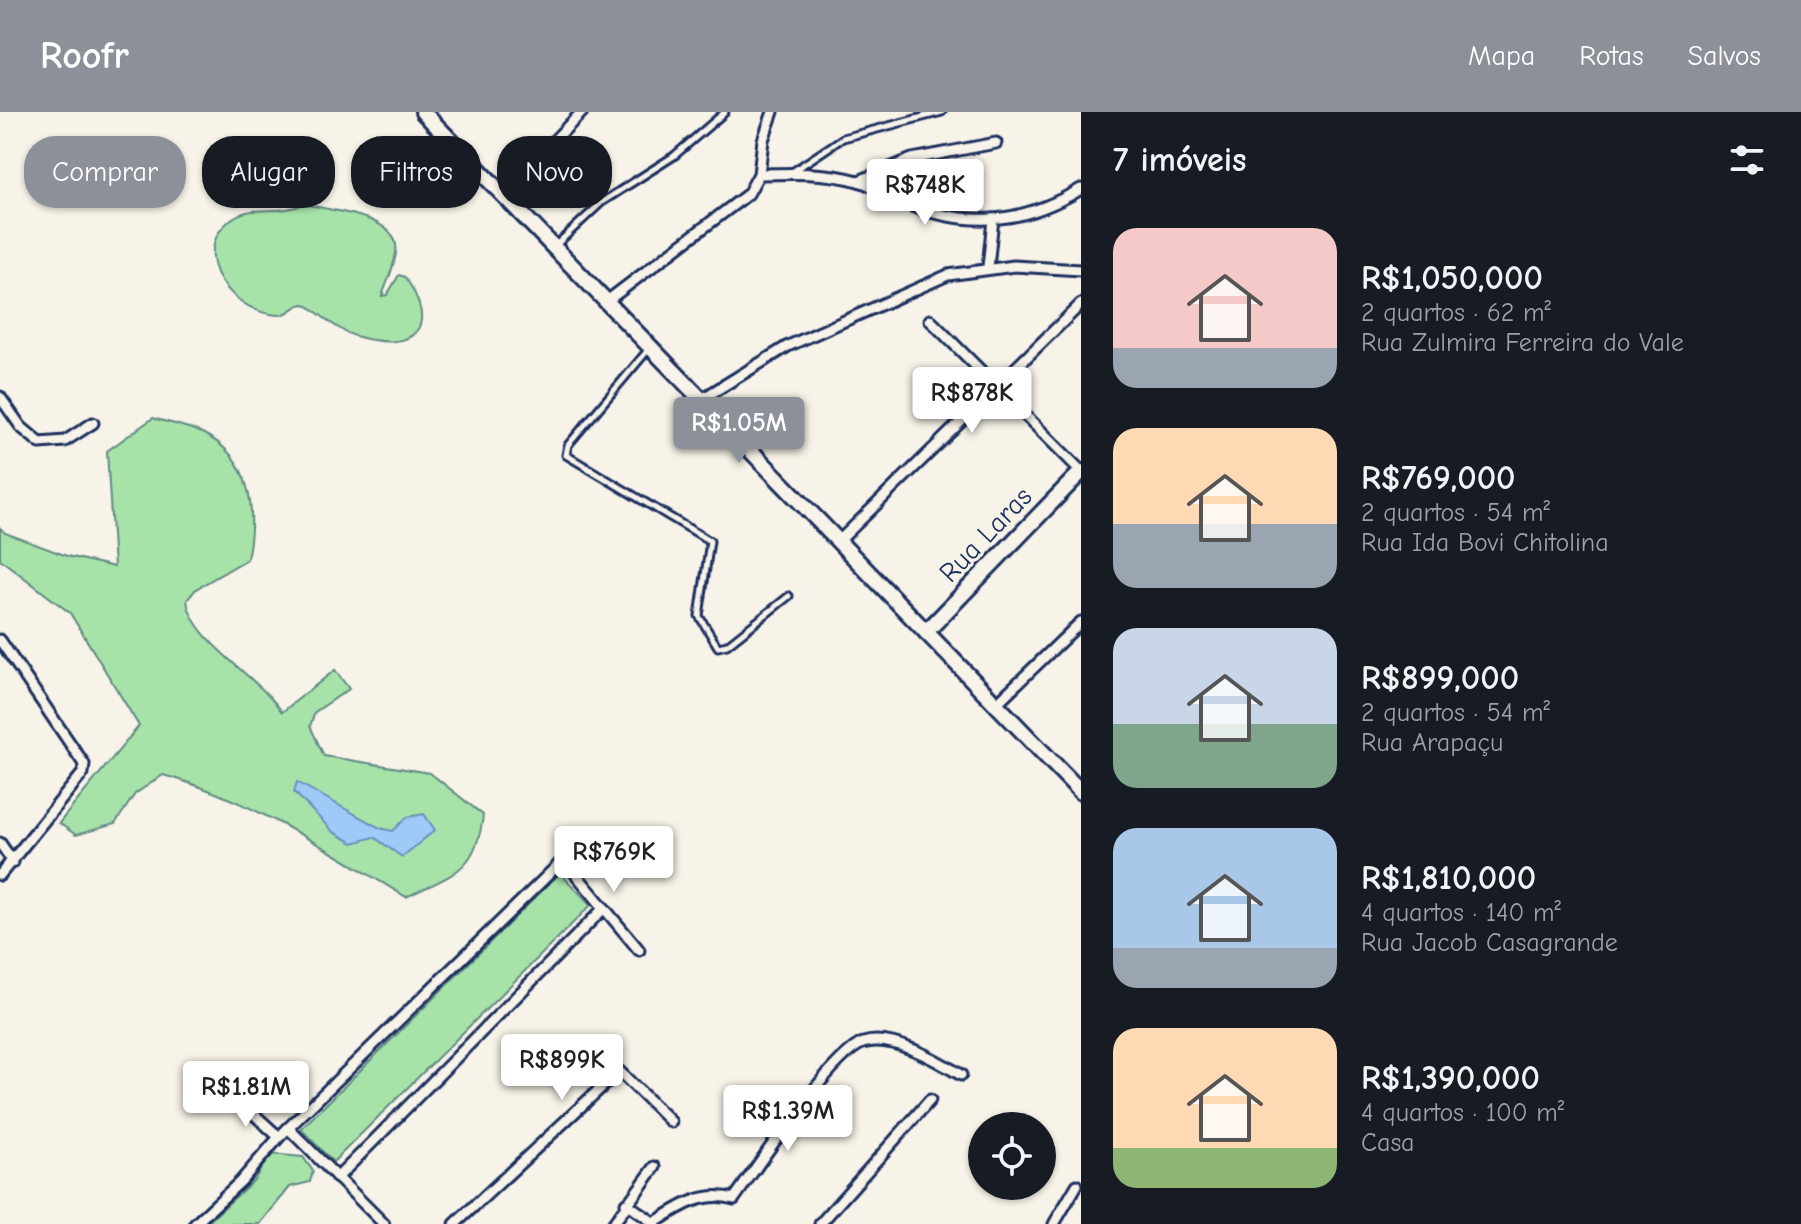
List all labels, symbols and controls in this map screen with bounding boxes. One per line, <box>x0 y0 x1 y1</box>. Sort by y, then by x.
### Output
text: Roofr <box>40 34 129 78</box>
text: Mapa <box>1468 40 1535 72</box>
text: Rotas <box>1579 40 1644 72</box>
text: Salvos <box>1688 40 1761 72</box>
chip: Comprar <box>24 136 186 208</box>
chip: Alugar <box>202 136 335 208</box>
chip: Filtros <box>351 136 481 208</box>
chip: Novo <box>497 136 612 208</box>
icon: filters <box>1725 138 1769 182</box>
text: 7 imóveis <box>1113 140 1246 180</box>
pin: R$748K <box>860 159 990 227</box>
text: R$748K <box>885 170 965 200</box>
text: R$1,050,000 <box>1361 258 1543 298</box>
icon: home <box>1177 260 1273 356</box>
text: 2 quartos · 62 m² <box>1361 298 1551 328</box>
text: Rua Zulmira Ferreira do Vale <box>1361 328 1684 358</box>
pin: R$878K <box>907 367 1037 435</box>
text: R$878K <box>931 378 1014 408</box>
pin: R$1.05M <box>665 397 813 465</box>
text: R$1.05M <box>691 408 787 438</box>
text: R$769,000 <box>1361 458 1516 498</box>
icon: home <box>1177 460 1273 556</box>
street label: Rua Laras <box>933 481 1039 589</box>
text: 2 quartos · 54 m² <box>1361 498 1550 528</box>
text: Rua Ida Bovi Chitolina <box>1361 528 1609 558</box>
text: R$899,000 <box>1361 658 1519 698</box>
icon: home <box>1177 660 1273 756</box>
text: 2 quartos · 54 m² <box>1361 698 1550 728</box>
text: Rua Arapaçu <box>1361 728 1503 758</box>
pin: R$769K <box>549 826 679 894</box>
text: R$769K <box>572 837 656 867</box>
text: R$1,810,000 <box>1361 858 1536 898</box>
icon: home <box>1177 860 1273 956</box>
text: 4 quartos · 140 m² <box>1361 898 1561 928</box>
text: Rua Jacob Casagrande <box>1361 928 1618 958</box>
pin: R$899K <box>497 1034 627 1102</box>
text: R$899K <box>519 1045 605 1075</box>
text: R$1,390,000 <box>1361 1058 1540 1098</box>
icon: home <box>1177 1060 1273 1156</box>
pin: R$1.81M <box>172 1061 320 1129</box>
text: R$1.81M <box>201 1072 291 1102</box>
pin: R$1.39M <box>714 1085 862 1153</box>
text: R$1.39M <box>741 1096 835 1126</box>
text: 4 quartos · 100 m² <box>1361 1098 1564 1128</box>
map controls <box>968 1112 1056 1200</box>
button: locate <box>968 1112 1056 1200</box>
text: Casa <box>1361 1128 1415 1158</box>

